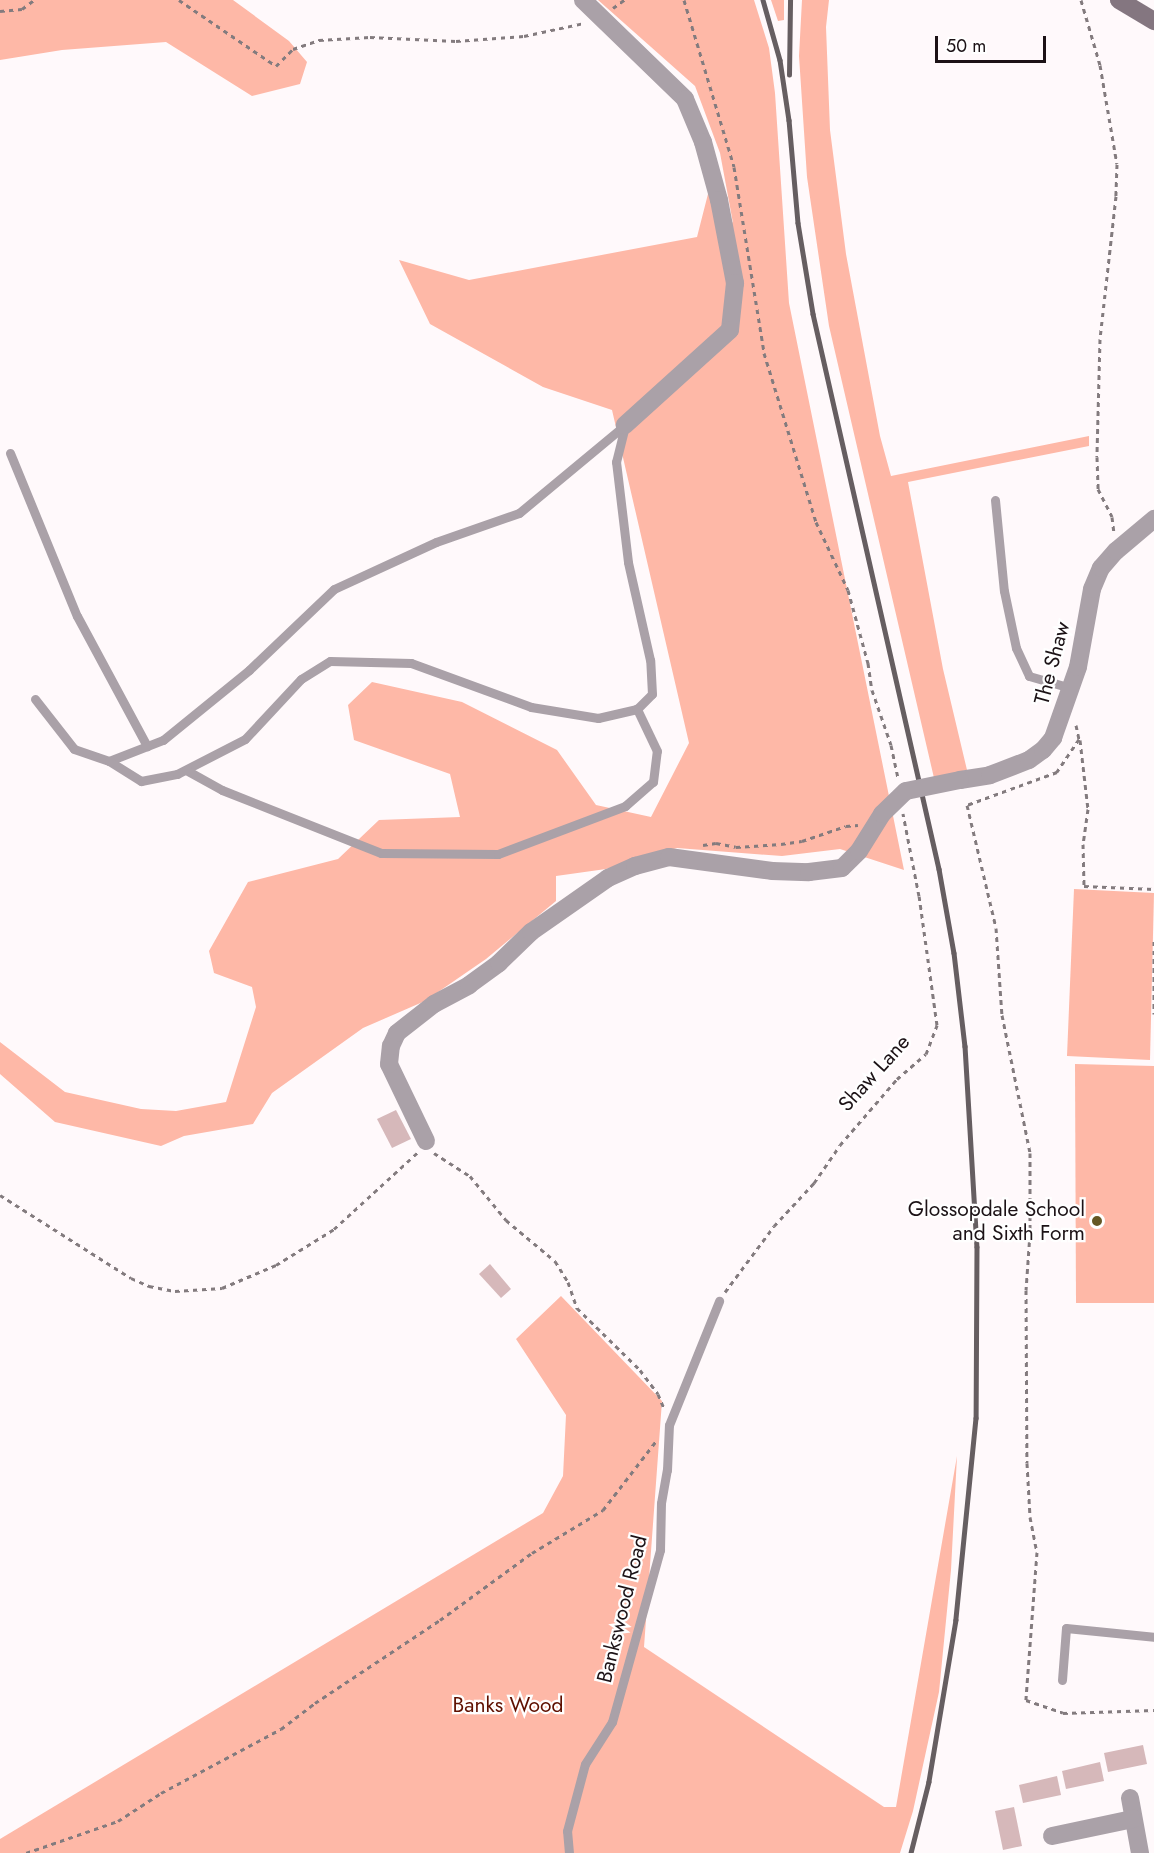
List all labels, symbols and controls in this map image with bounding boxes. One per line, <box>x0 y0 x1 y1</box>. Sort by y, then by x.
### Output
scale bar <box>938 24 1049 62</box>
text: 50 m <box>946 33 986 59</box>
street label: The Shaw <box>1029 619 1075 707</box>
street label: Shaw Lane <box>833 1029 915 1117</box>
place label: Glossopdale School and Sixth Form <box>908 1196 1085 1246</box>
marker: Glossopdale School and Sixth Form <box>1090 1214 1104 1228</box>
street label: Bankswood Road <box>592 1533 652 1685</box>
park label: Banks Wood <box>453 1692 563 1718</box>

